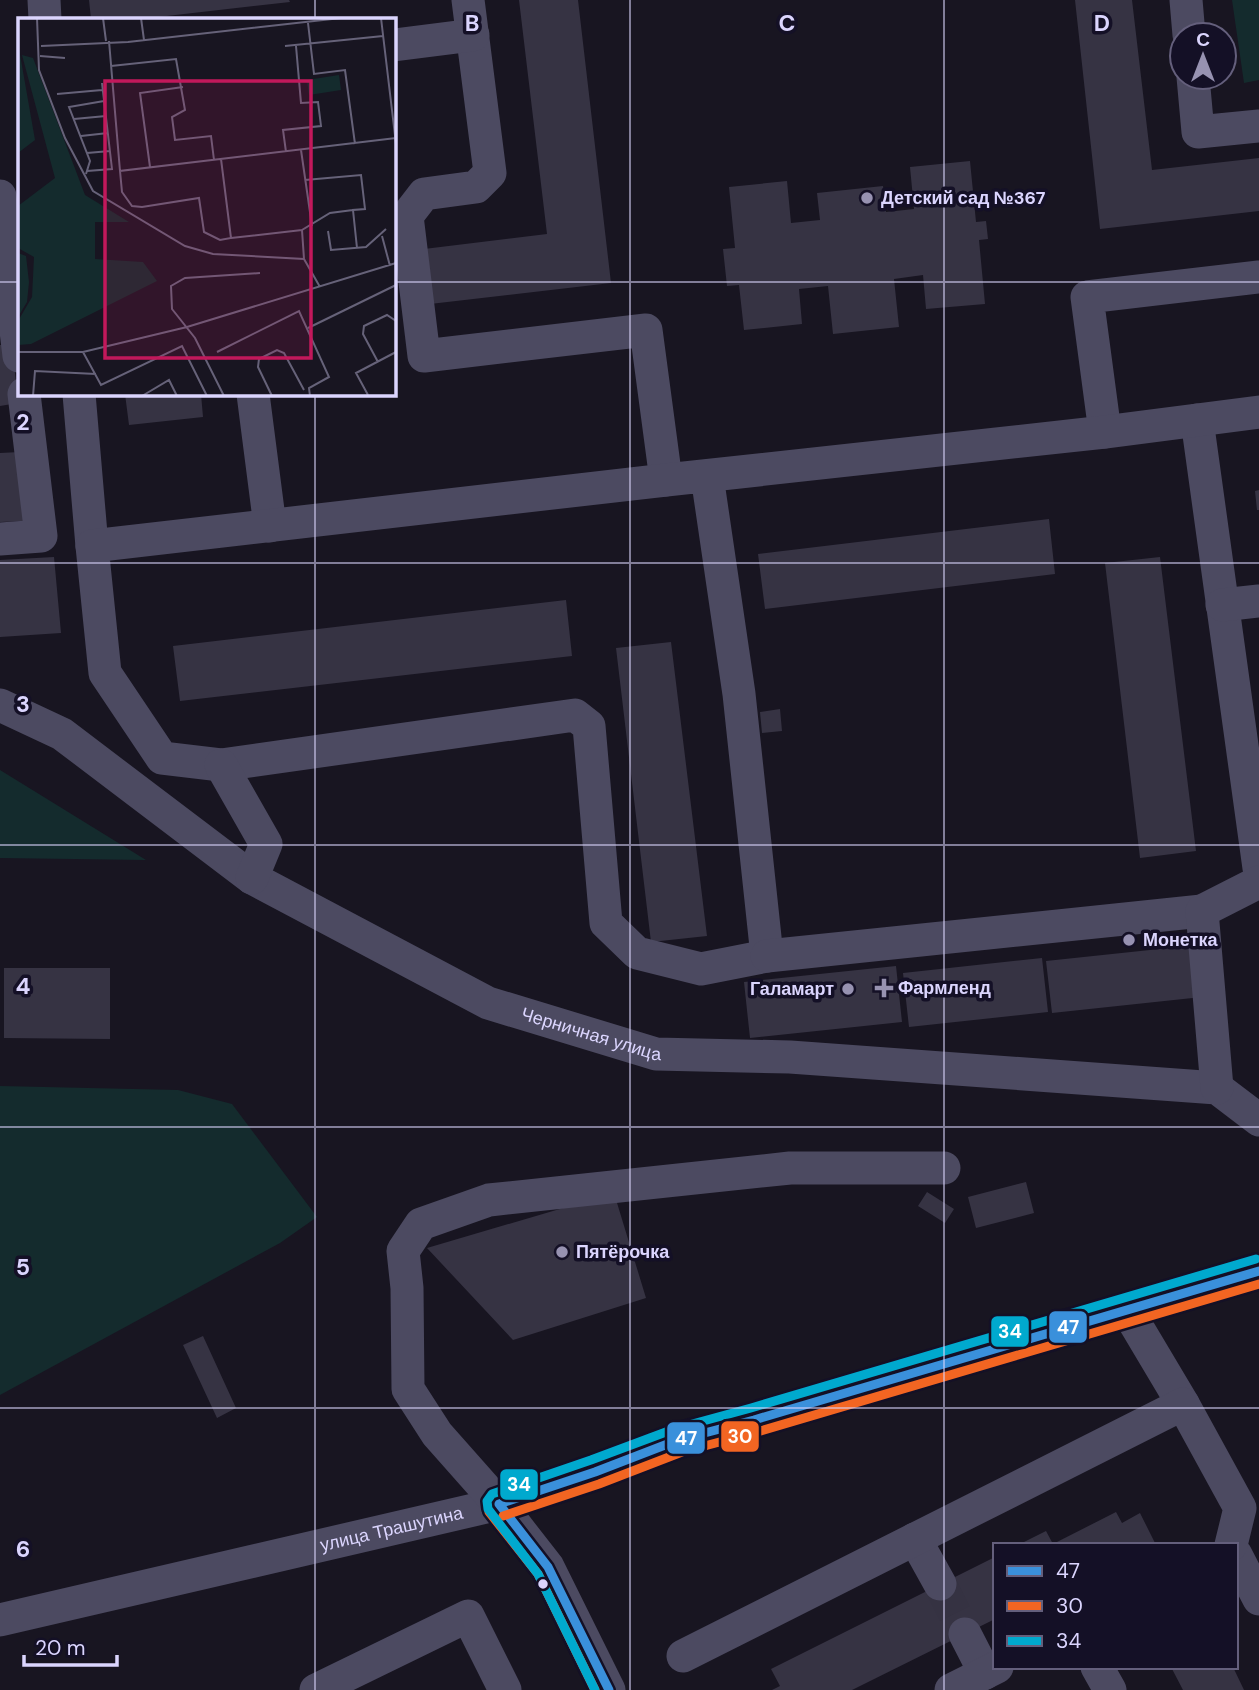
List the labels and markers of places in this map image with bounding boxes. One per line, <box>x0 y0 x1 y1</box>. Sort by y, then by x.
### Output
place label: Детский сад №367 <box>881 186 1046 210</box>
marker: Детский сад №367 <box>859 190 875 206</box>
place label: Монетка <box>1143 928 1218 952</box>
marker: Монетка <box>1121 932 1137 948</box>
place label: Фармленд <box>898 976 992 1000</box>
place label: Галамарт <box>750 977 834 1001</box>
marker: Фармленд <box>876 980 892 996</box>
marker: Галамарт <box>840 981 856 997</box>
place label: Пятёрочка <box>576 1240 670 1264</box>
marker: Пятёрочка <box>554 1244 570 1260</box>
unlabelled marker <box>536 1577 550 1591</box>

